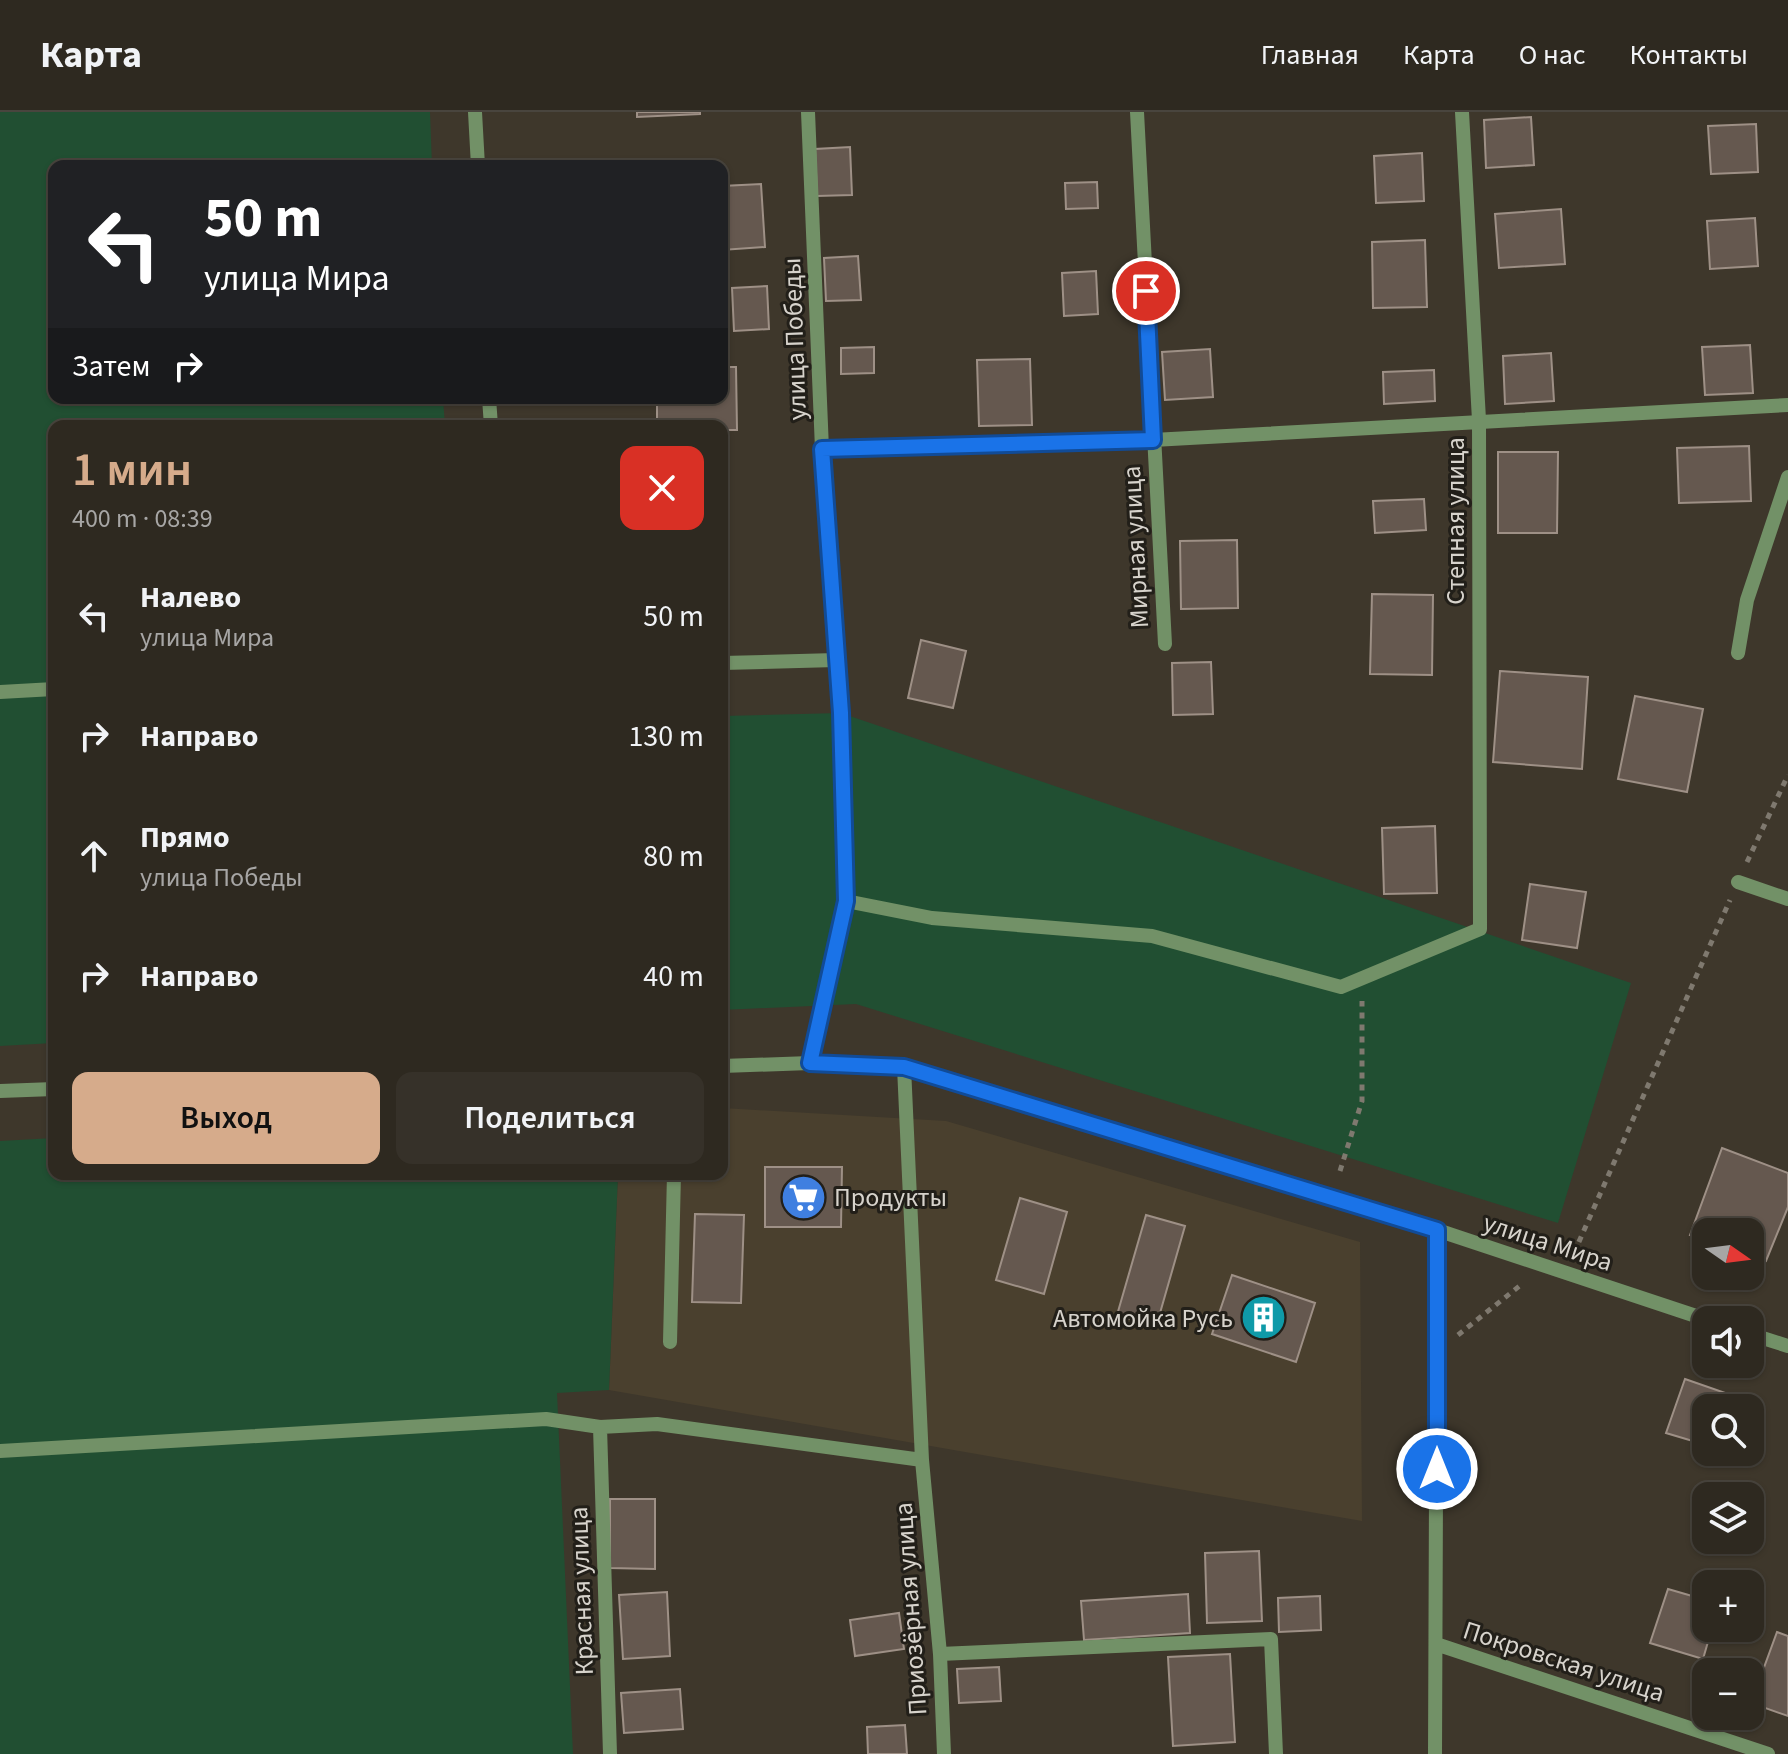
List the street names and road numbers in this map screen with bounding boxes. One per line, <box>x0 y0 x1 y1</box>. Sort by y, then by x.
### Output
street label: улица Победы <box>773 257 816 421</box>
street label: Степная улица <box>1437 437 1474 605</box>
street label: Мирная улица <box>1113 465 1158 629</box>
street label: улица Мира <box>1478 1204 1617 1281</box>
street label: Приозёрная улица <box>885 1501 936 1717</box>
street label: Красная улица <box>560 1506 603 1676</box>
street label: Покровская улица <box>1458 1611 1669 1711</box>

